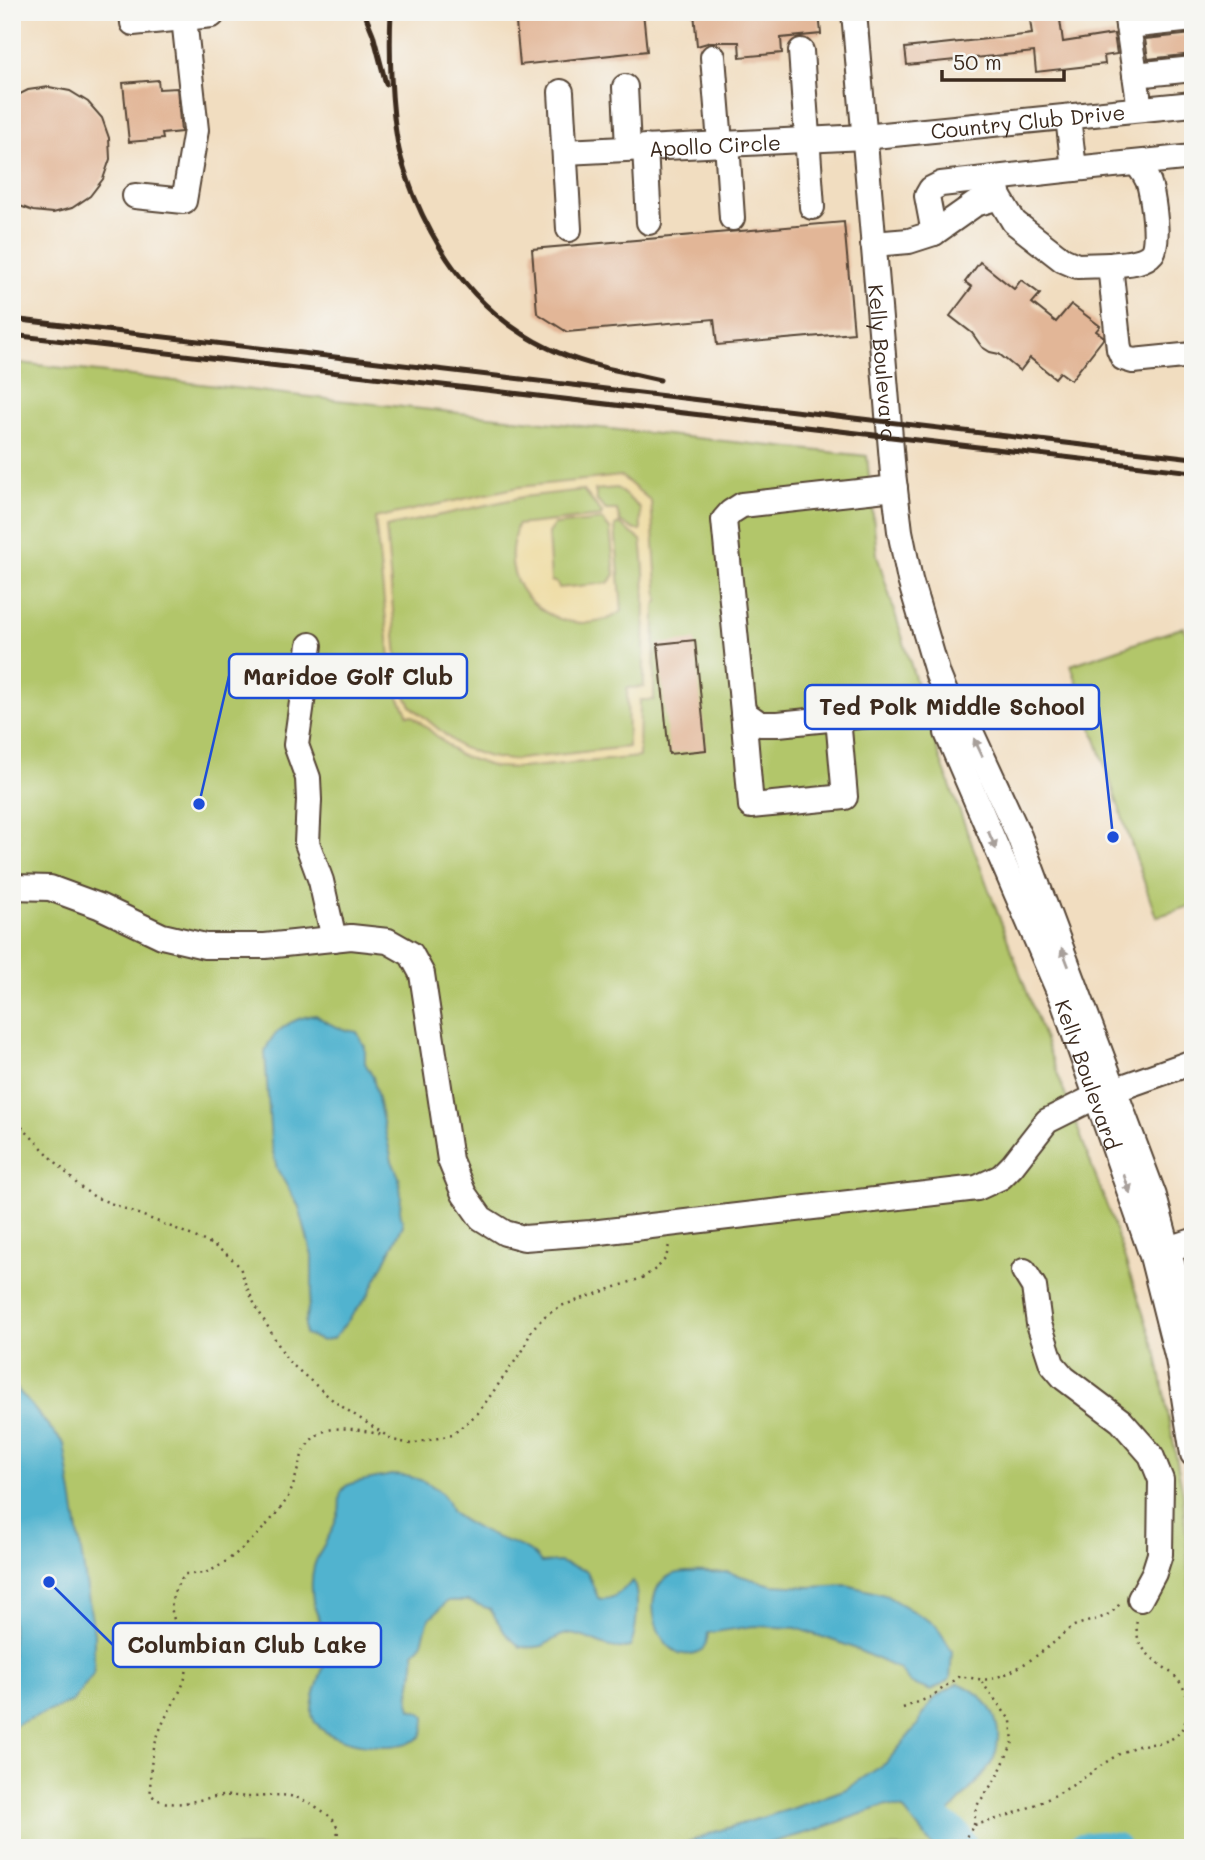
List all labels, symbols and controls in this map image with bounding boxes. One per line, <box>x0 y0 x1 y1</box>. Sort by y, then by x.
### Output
scale bar <box>942 38 1065 82</box>
text: 50 m <box>953 48 1002 75</box>
street label: Country Club Drive <box>929 97 1126 144</box>
street label: Apollo Circle <box>648 128 782 161</box>
street label: Kelly Boulevard <box>864 283 904 442</box>
callout: Maridoe Golf Club <box>229 654 467 698</box>
text: Maridoe Golf Club <box>243 661 453 691</box>
callout: Ted Polk Middle School <box>805 685 1099 729</box>
text: Ted Polk Middle School <box>819 691 1085 721</box>
one-way arrow <box>972 737 984 757</box>
one-way arrow <box>987 829 998 850</box>
one-way arrow <box>1060 946 1071 967</box>
street label: Kelly Boulevard <box>1050 996 1127 1153</box>
one-way arrow <box>1122 1173 1133 1194</box>
callout: Columbian Club Lake <box>113 1623 381 1667</box>
text: Columbian Club Lake <box>127 1629 367 1659</box>

